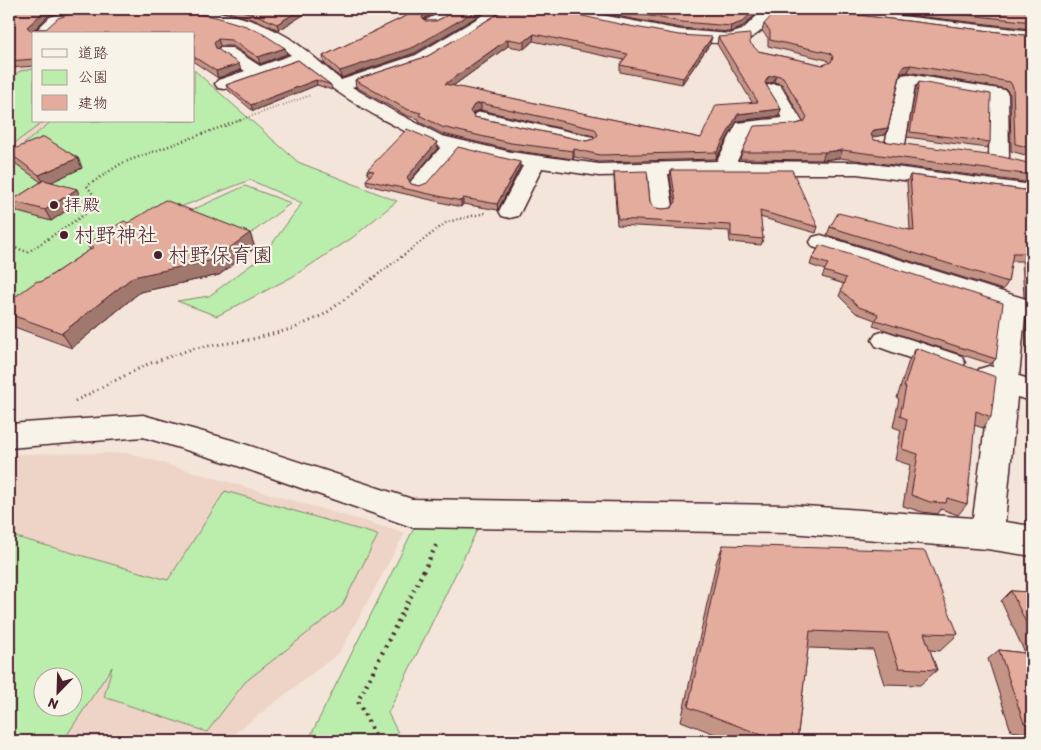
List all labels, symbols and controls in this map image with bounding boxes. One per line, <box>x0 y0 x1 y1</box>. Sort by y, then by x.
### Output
legend <box>32 32 195 122</box>
text: 道路 <box>78 44 108 62</box>
text: 公園 <box>78 68 108 86</box>
text: 建物 <box>78 94 108 112</box>
place label: 拝殿 <box>64 194 100 216</box>
marker: 拝殿 <box>48 199 60 211</box>
place label: 村野神社 <box>74 222 158 247</box>
marker: 村野神社 <box>58 229 70 241</box>
place label: 村野保育園 <box>168 242 273 267</box>
marker: 村野保育園 <box>152 249 164 261</box>
north arrow <box>32 668 82 718</box>
text: N <box>45 694 61 713</box>

